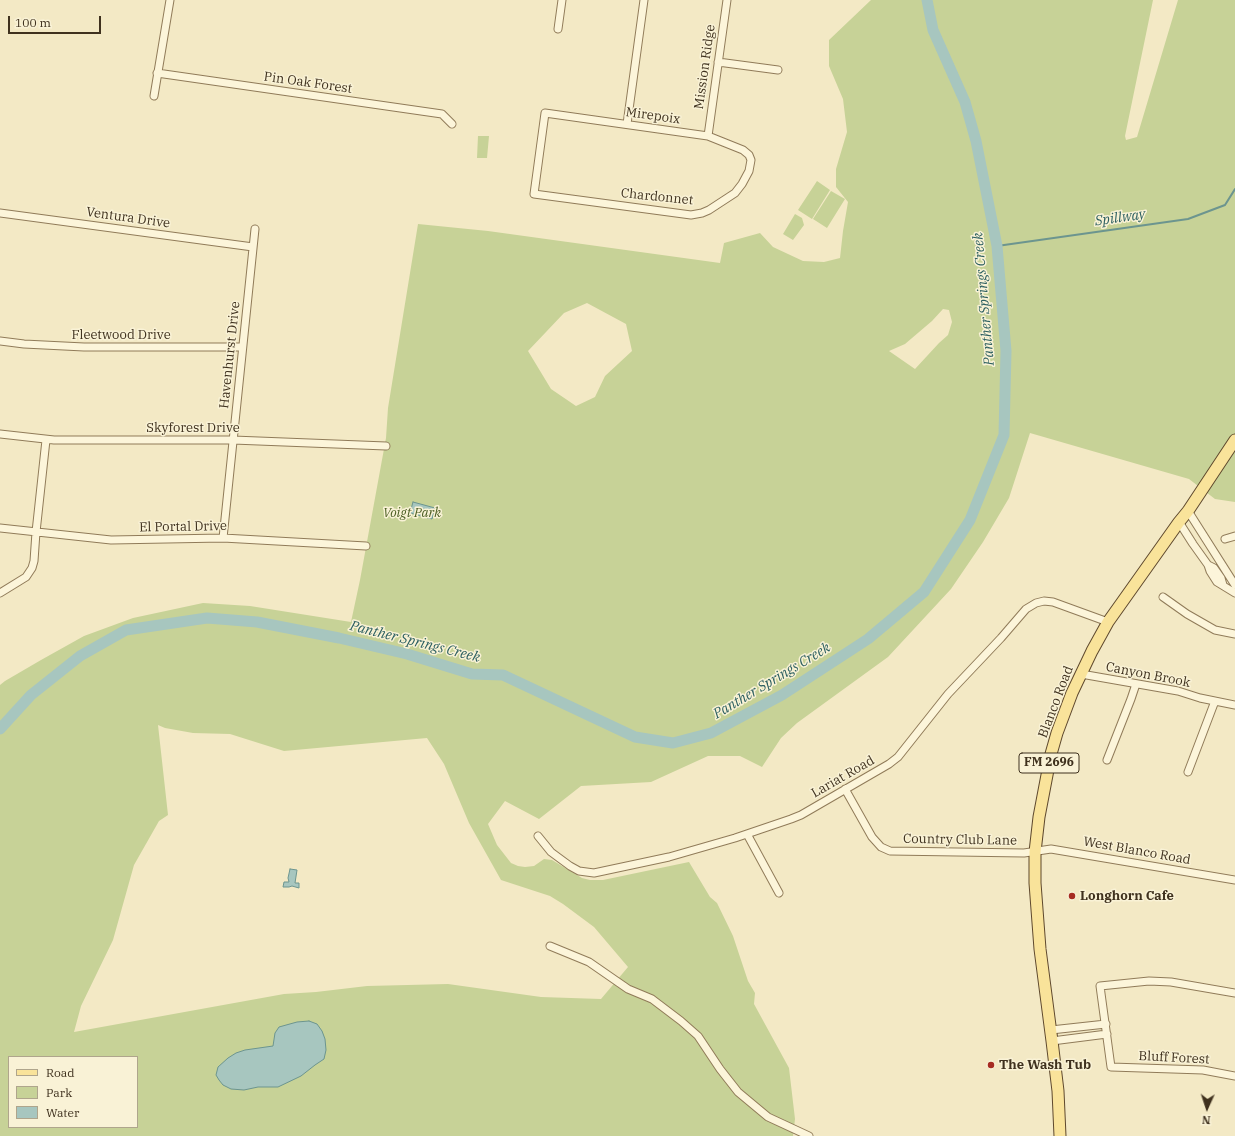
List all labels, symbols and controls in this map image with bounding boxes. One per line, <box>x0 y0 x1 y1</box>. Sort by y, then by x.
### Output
scale bar <box>10 8 103 34</box>
text: 100 m <box>15 15 51 30</box>
street label: Mission Ridge <box>691 24 719 110</box>
street label: Pin Oak Forest <box>263 69 353 97</box>
street label: Mirepoix <box>625 104 681 128</box>
street label: Chardonnet <box>620 185 694 209</box>
street label: Ventura Drive <box>85 204 171 232</box>
water label: Spillway <box>1094 206 1146 230</box>
water label: Panther Springs Creek <box>970 232 998 366</box>
street label: Havenhurst Drive <box>217 301 243 409</box>
street label: Fleetwood Drive <box>71 327 171 343</box>
street label: Skyforest Drive <box>146 420 240 436</box>
park label: Voigt Park <box>383 505 441 521</box>
street label: El Portal Drive <box>139 518 227 536</box>
water label: Panther Springs Creek <box>348 618 482 666</box>
water label: Panther Springs Creek <box>710 639 834 723</box>
street label: Canyon Brook <box>1104 659 1192 691</box>
street label: Blanco Road <box>1035 664 1077 740</box>
street label: Lariat Road <box>809 753 877 801</box>
road number: FM 2696 <box>1019 753 1079 773</box>
street label: Country Club Lane <box>903 831 1017 849</box>
street label: West Blanco Road <box>1082 834 1192 868</box>
place label: Longhorn Cafe <box>1080 888 1174 904</box>
marker: Longhorn Cafe <box>1067 891 1077 901</box>
street label: Bluff Forest <box>1138 1048 1210 1068</box>
legend <box>8 1056 138 1128</box>
place label: The Wash Tub <box>999 1057 1091 1073</box>
marker: The Wash Tub <box>986 1060 996 1070</box>
text: Road <box>46 1065 75 1080</box>
text: Park <box>46 1085 72 1100</box>
north arrow <box>1187 1088 1227 1128</box>
text: Water <box>46 1105 79 1120</box>
text: N <box>1202 1113 1211 1127</box>

